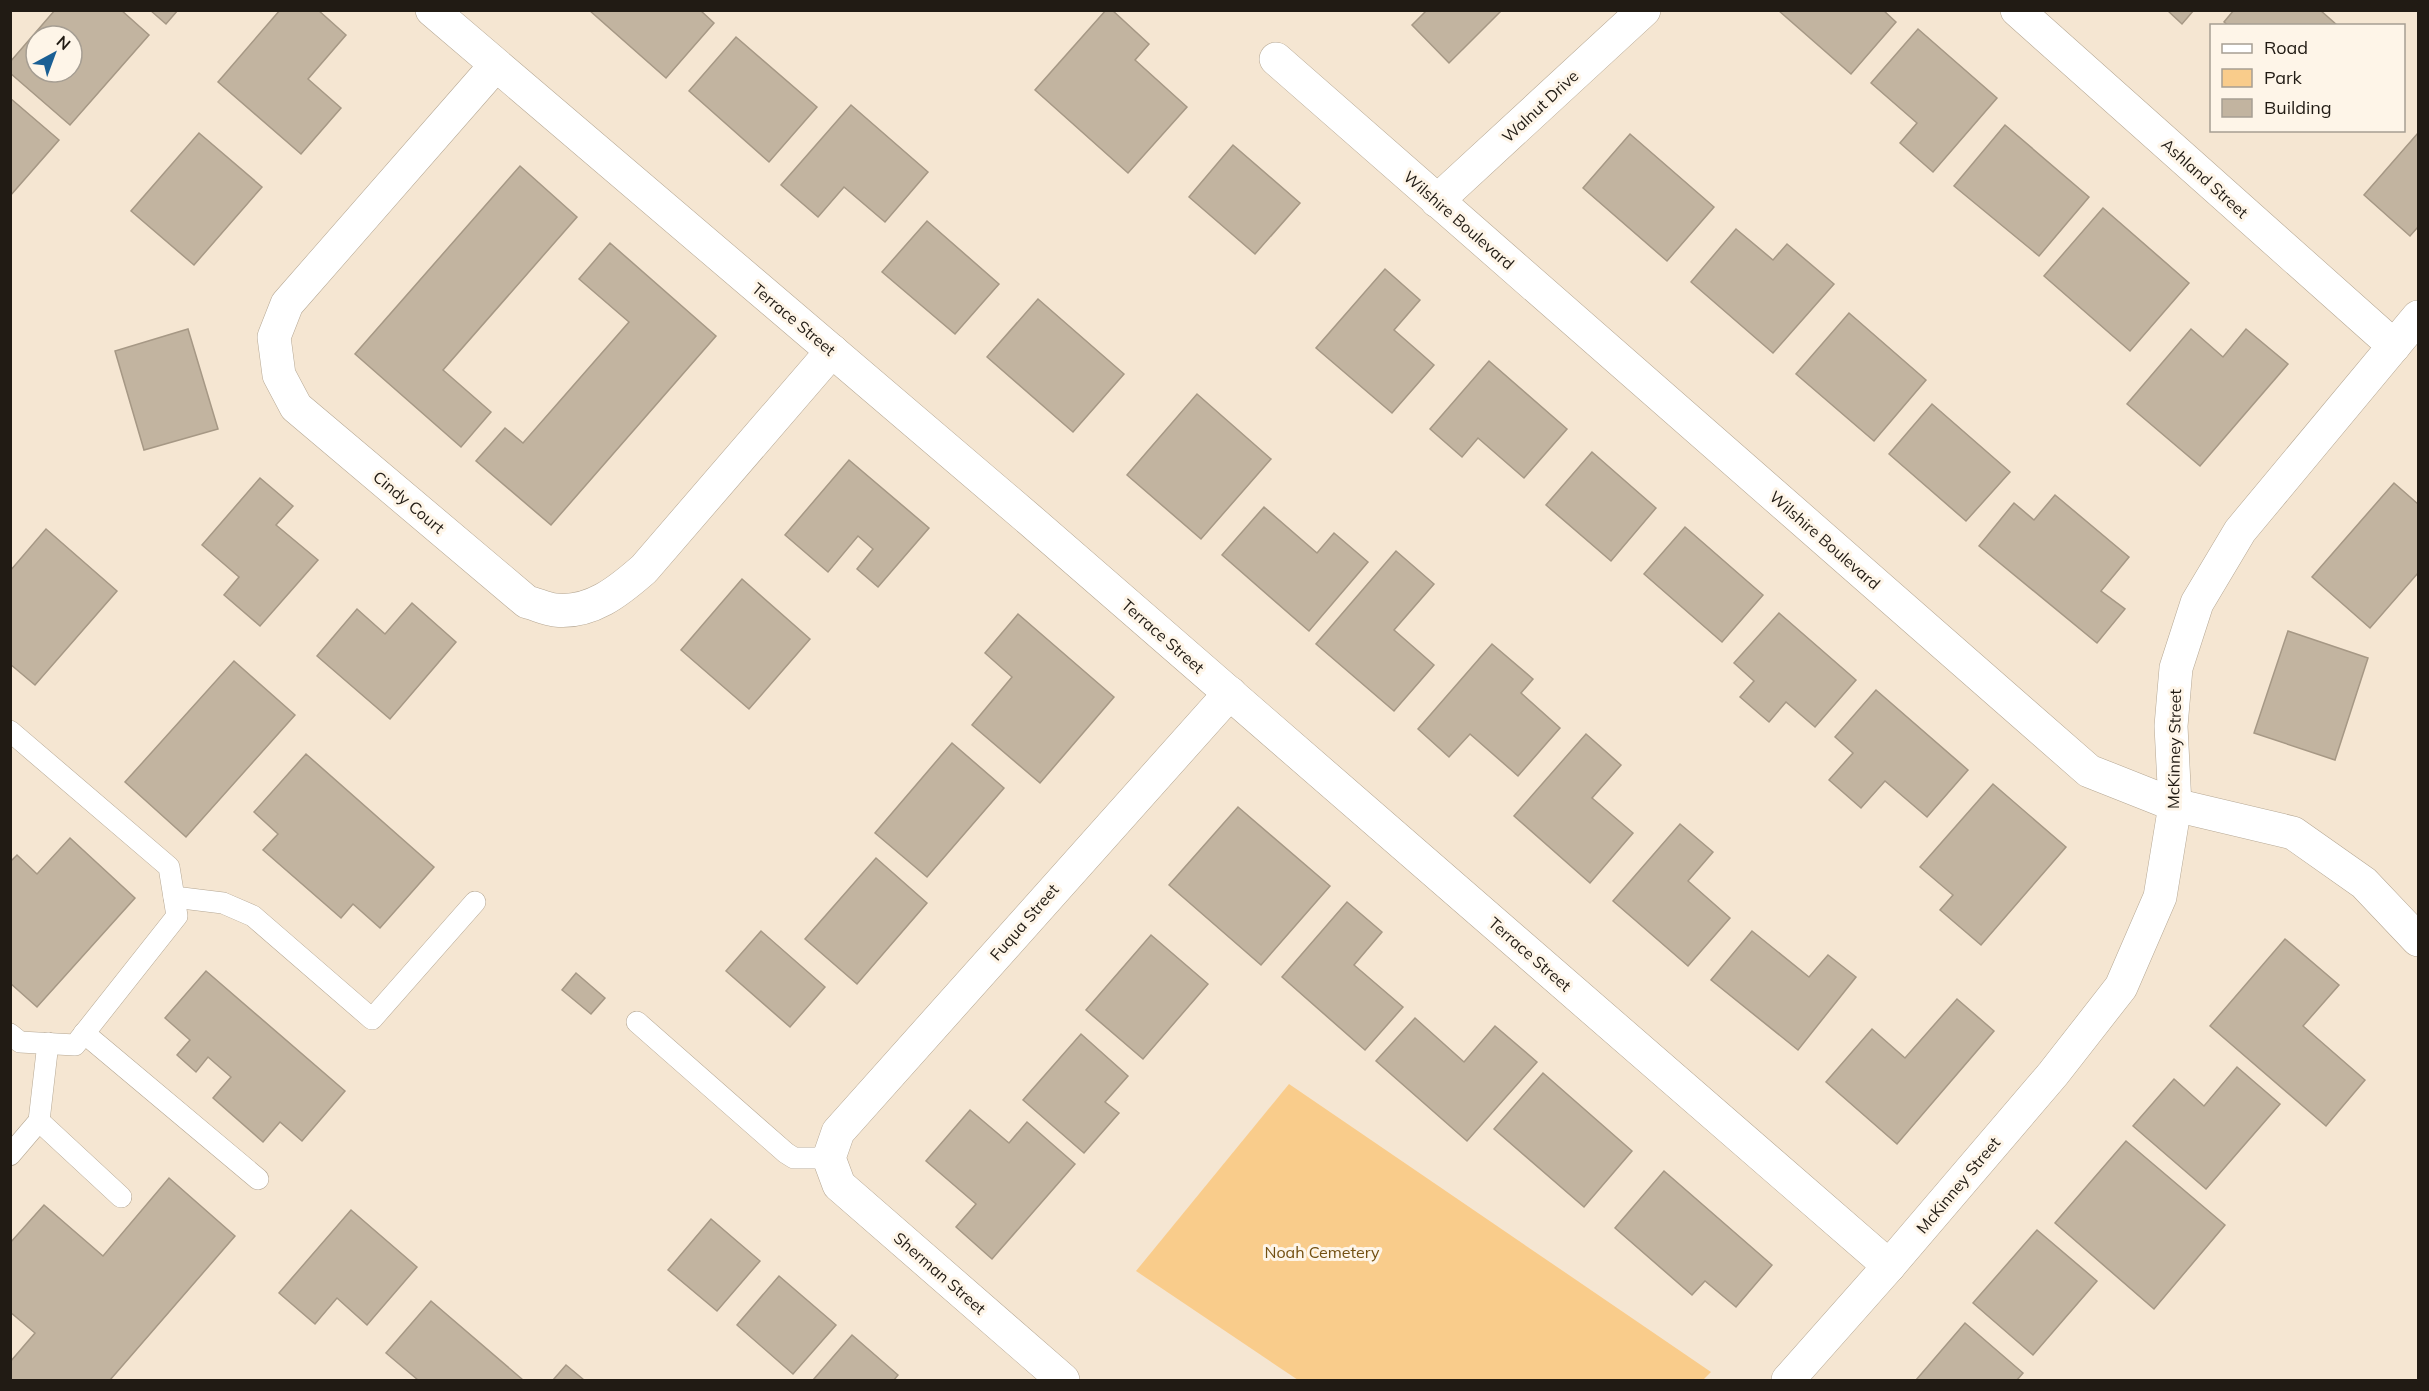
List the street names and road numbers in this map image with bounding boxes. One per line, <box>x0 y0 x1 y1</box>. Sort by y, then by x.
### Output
street label: Walnut Drive <box>1498 65 1582 147</box>
street label: Ashland Street <box>2158 134 2253 222</box>
street label: Wilshire Boulevard <box>1400 167 1518 273</box>
street label: Terrace Street <box>748 278 840 360</box>
street label: Cindy Court <box>369 466 449 538</box>
street label: Wilshire Boulevard <box>1766 487 1884 593</box>
street label: Terrace Street <box>1118 595 1209 678</box>
street label: McKinney Street <box>2163 689 2185 809</box>
street label: Fuqua Street <box>985 879 1063 964</box>
street label: Terrace Street <box>1485 913 1576 996</box>
street label: McKinney Street <box>1912 1132 2004 1237</box>
street label: Sherman Street <box>890 1228 990 1319</box>

